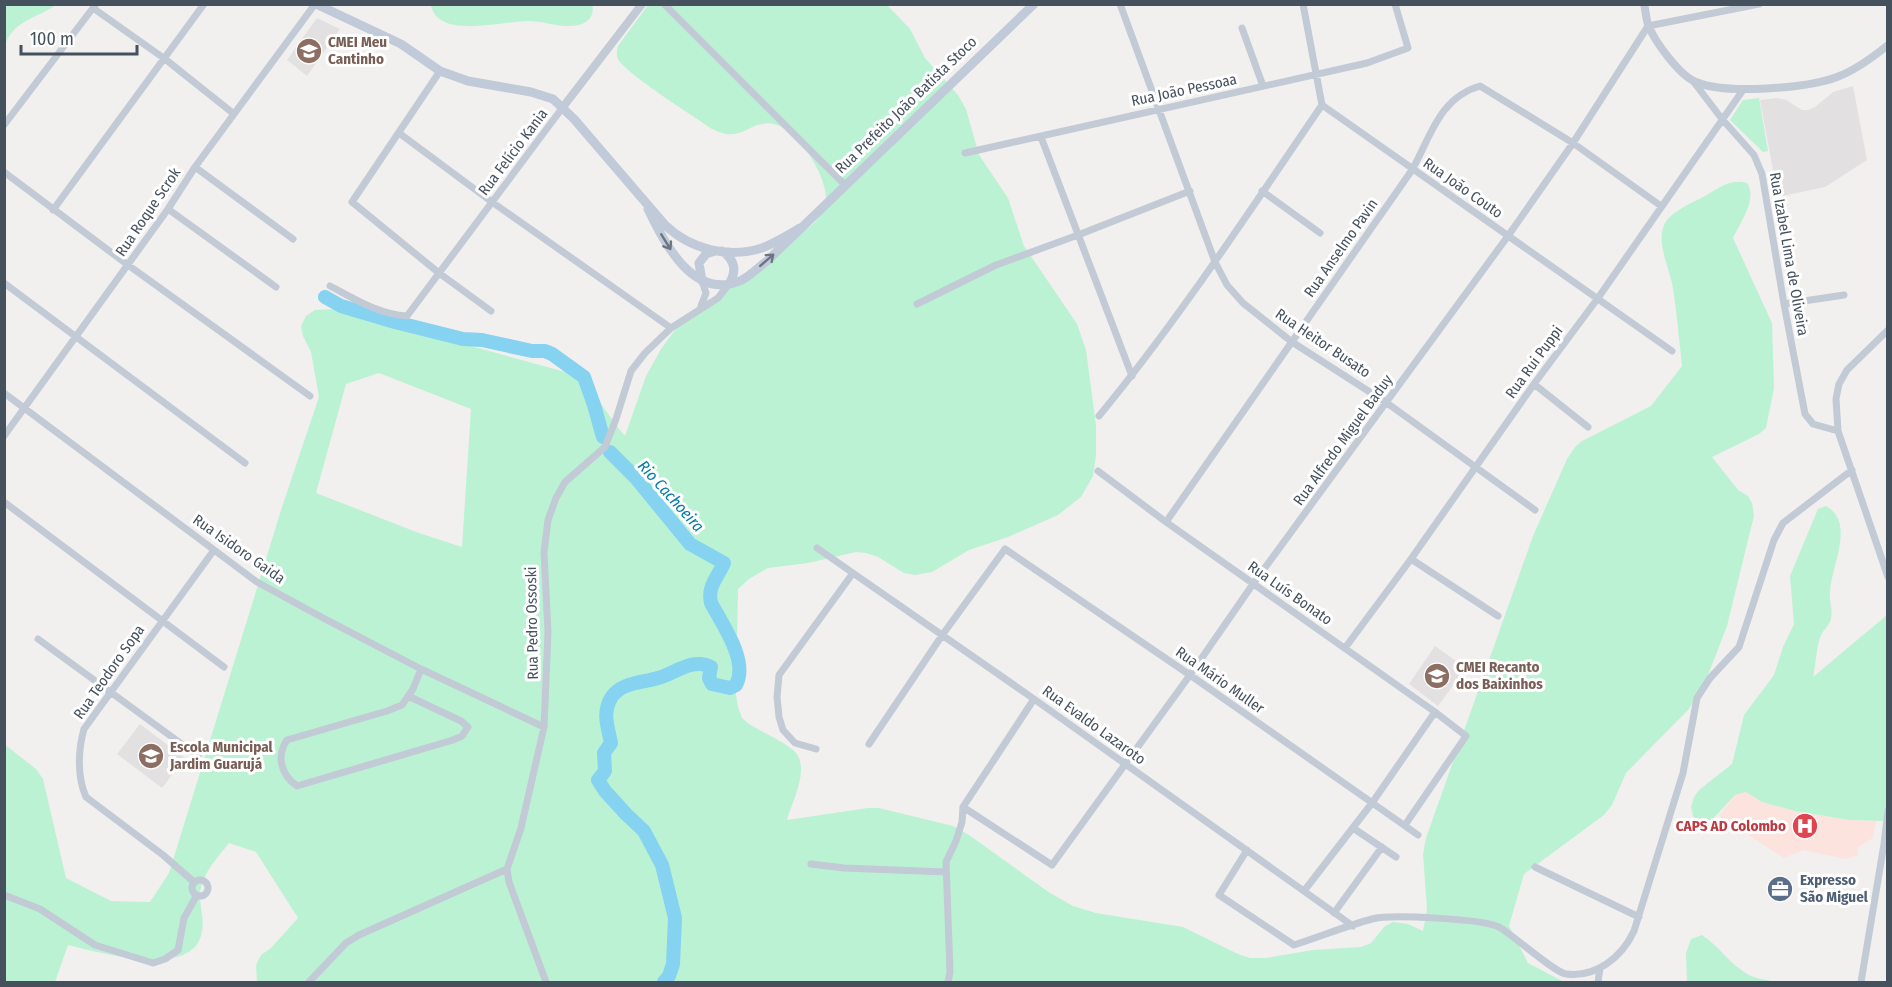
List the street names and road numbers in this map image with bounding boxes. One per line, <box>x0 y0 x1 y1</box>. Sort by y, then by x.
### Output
street label: Rua Prefeito João Batista Stoco <box>832 33 980 177</box>
street label: Rua João Pessoaa <box>1130 70 1238 110</box>
street label: Rua Felício Kania <box>475 105 551 199</box>
street label: Rua João Couto <box>1420 154 1506 222</box>
street label: Rua Roque Scrok <box>112 164 184 260</box>
street label: Rua Izabel Lima de Oliveira <box>1766 171 1812 337</box>
street label: Rua Anselmo Pavin <box>1300 195 1382 301</box>
street label: Rua Heitor Busato <box>1272 305 1374 381</box>
street label: Rua Rui Puppi <box>1502 322 1566 402</box>
street label: Rua Alfredo Miguel Baduy <box>1290 371 1397 509</box>
street label: Rua Isidoro Gaida <box>189 511 289 587</box>
street label: Rua Luís Bonato <box>1244 557 1336 629</box>
street label: Rua Pedro Ossoski <box>522 566 542 680</box>
street label: Rua Teodoro Sopa <box>70 621 148 723</box>
street label: Rua Mário Muller <box>1172 643 1269 718</box>
street label: Rua Evaldo Lazaroto <box>1039 682 1149 768</box>

